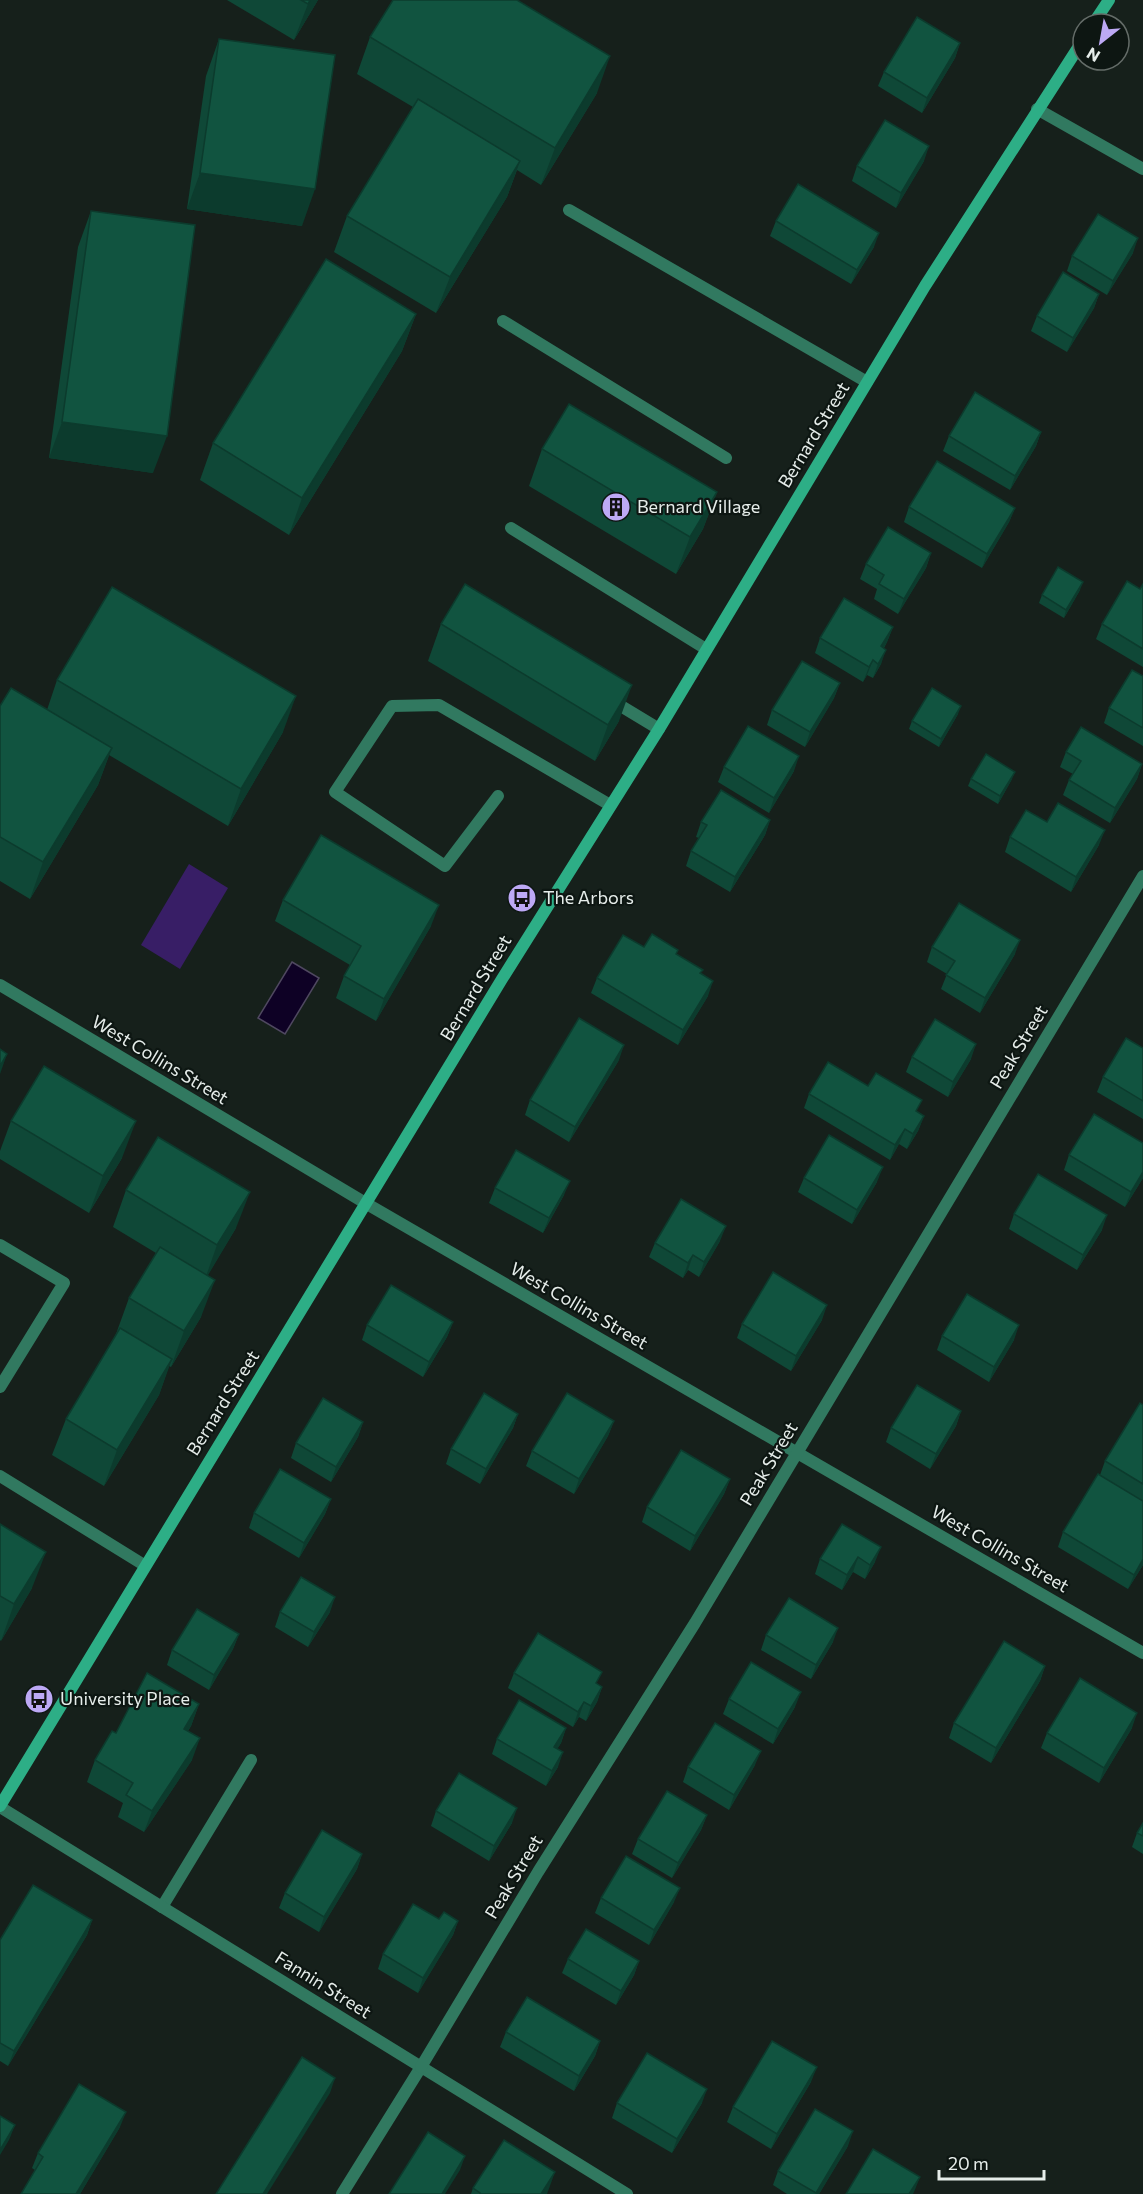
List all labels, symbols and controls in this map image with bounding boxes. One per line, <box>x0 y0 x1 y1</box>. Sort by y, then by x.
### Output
north arrow <box>1071 12 1131 72</box>
text: N <box>1083 44 1103 67</box>
street label: Bernard Street <box>773 378 853 491</box>
building icon: Bernard Village <box>600 491 632 523</box>
place label: Bernard Village <box>637 495 760 517</box>
bus stop icon: The Arbors <box>506 882 538 914</box>
place label: The Arbors <box>543 886 634 908</box>
street label: Bernard Street <box>435 931 515 1044</box>
street label: Peak Street <box>985 1001 1052 1092</box>
street label: West Collins Street <box>88 1010 233 1109</box>
street label: West Collins Street <box>507 1257 652 1353</box>
street label: Bernard Street <box>181 1346 263 1459</box>
street label: Peak Street <box>735 1418 802 1509</box>
street label: West Collins Street <box>928 1500 1073 1596</box>
bus stop icon: University Place <box>23 1683 55 1715</box>
place label: University Place <box>60 1687 190 1709</box>
street label: Peak Street <box>480 1831 547 1922</box>
street label: Fannin Street <box>271 1946 376 2022</box>
scale bar <box>939 2143 1044 2181</box>
text: 20 m <box>948 2152 989 2174</box>

